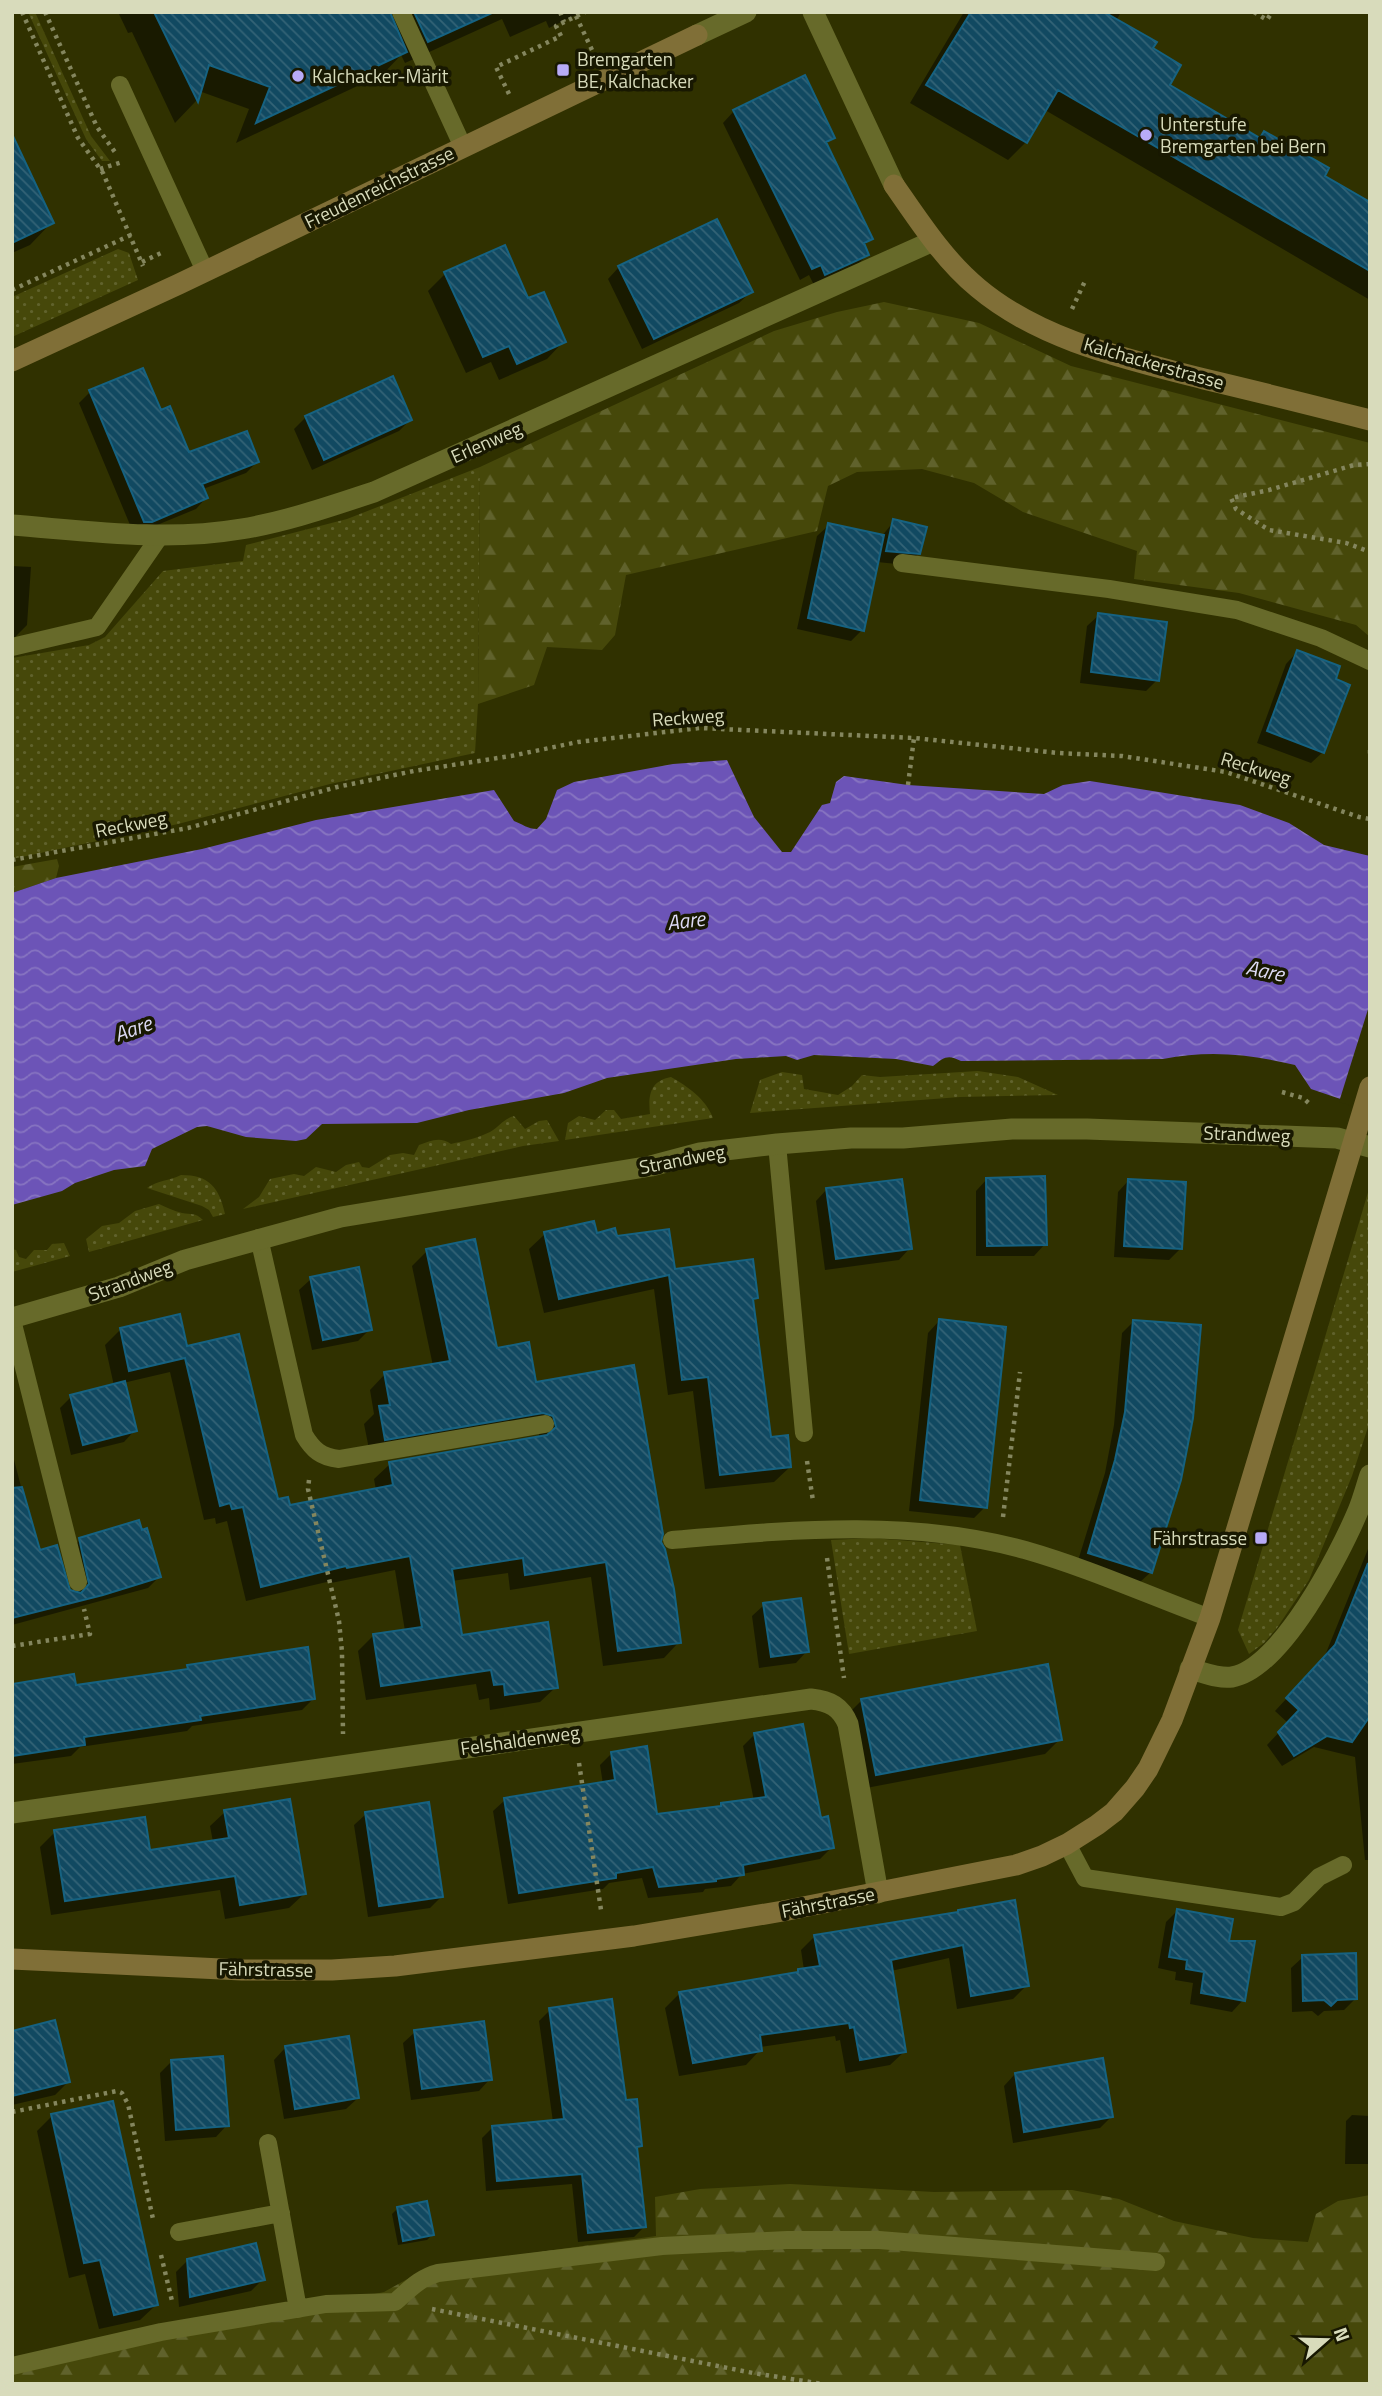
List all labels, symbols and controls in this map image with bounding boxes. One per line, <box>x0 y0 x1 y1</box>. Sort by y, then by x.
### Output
place label: Bremgarten BE, Kalchacker <box>577 44 694 95</box>
place label: Kalchacker-Märit <box>312 61 449 90</box>
marker: Bremgarten BE, Kalchacker <box>555 62 571 78</box>
marker: Kalchacker-Märit <box>290 68 306 84</box>
place label: Unterstufe Bremgarten bei Bern <box>1160 109 1326 160</box>
marker: Unterstufe Bremgarten bei Bern <box>1138 127 1154 143</box>
street label: Freudenreichstrasse <box>299 138 458 235</box>
street label: Kalchackerstrasse <box>1080 329 1228 396</box>
street label: Erlenweg <box>446 413 526 470</box>
street label: Reckweg <box>651 700 725 733</box>
street label: Reckweg <box>1217 743 1295 792</box>
street label: Reckweg <box>93 802 169 845</box>
water label: Aare <box>665 902 708 938</box>
water label: Aare <box>1243 950 1288 990</box>
water label: Aare <box>109 1006 157 1050</box>
street label: Strandweg <box>1203 1117 1291 1150</box>
street label: Strandweg <box>636 1136 728 1181</box>
street label: Strandweg <box>84 1251 176 1308</box>
place label: Fährstrasse <box>1152 1523 1247 1552</box>
marker: Fährstrasse <box>1253 1530 1269 1546</box>
street label: Felshaldenweg <box>458 1717 582 1762</box>
street label: Fährstrasse <box>779 1878 877 1925</box>
street label: Fährstrasse <box>218 1953 314 1984</box>
north arrow <box>1291 2305 1361 2375</box>
text: N <box>1327 2323 1358 2345</box>

